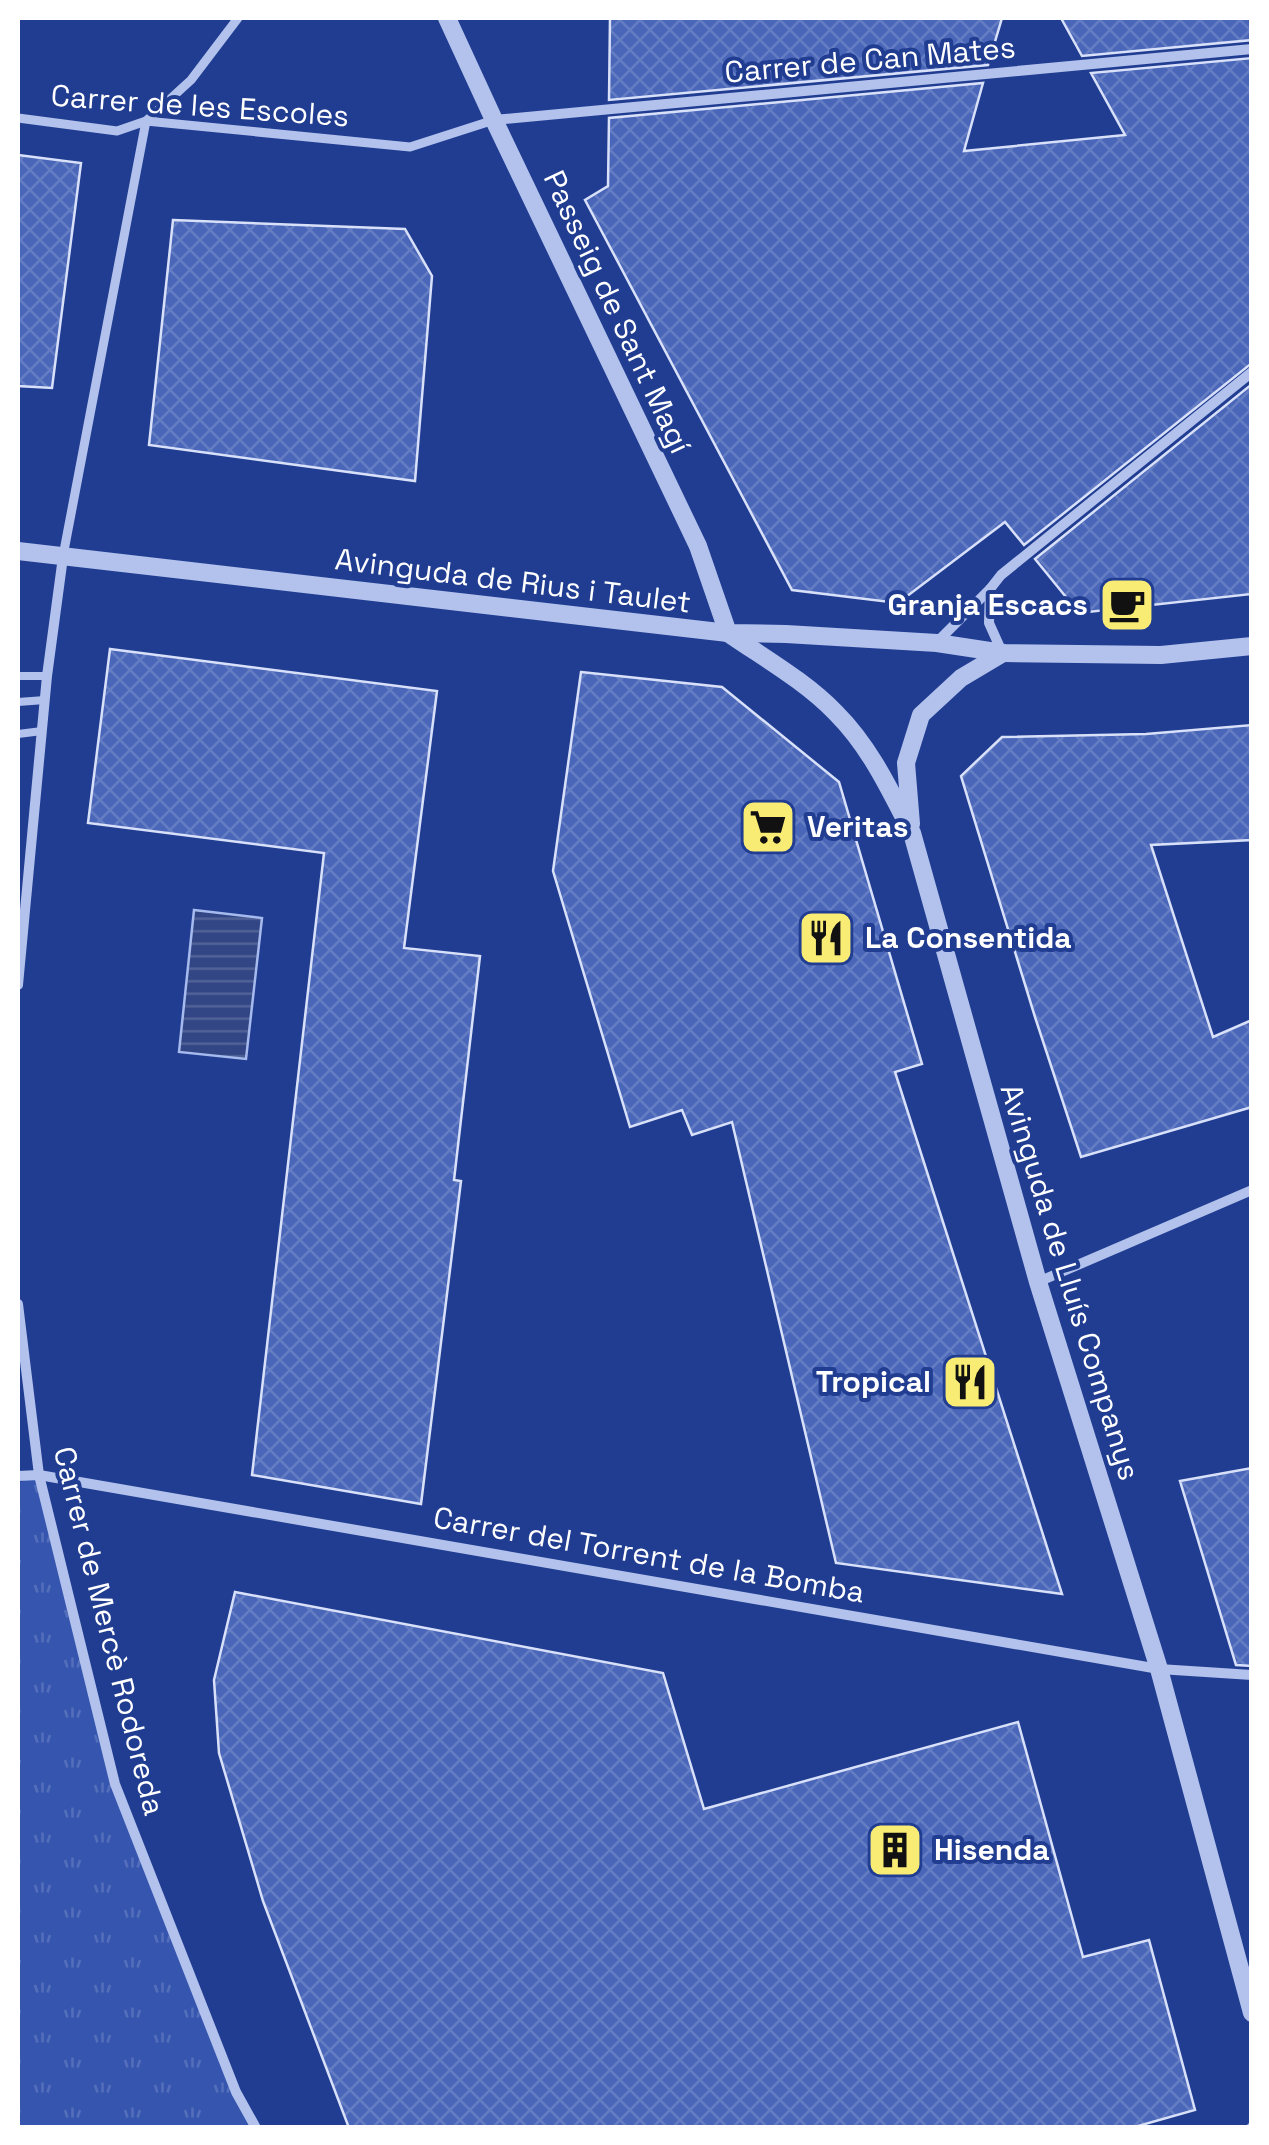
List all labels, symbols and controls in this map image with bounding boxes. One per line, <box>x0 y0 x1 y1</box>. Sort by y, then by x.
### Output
street label: Carrer de Can Mates <box>723 27 1017 92</box>
street label: Carrer de les Escoles <box>50 76 350 135</box>
street label: Passeig de Sant Magí <box>535 164 700 460</box>
street label: Avinguda de Rius i Taulet <box>333 539 693 622</box>
cafe icon: Granja Escacs <box>1097 575 1157 635</box>
place label: Granja Escacs <box>888 585 1088 624</box>
supermarket icon: Veritas <box>738 797 798 857</box>
place label: Veritas <box>807 807 908 846</box>
restaurant icon: La Consentida <box>796 908 856 968</box>
place label: La Consentida <box>865 918 1072 957</box>
street label: Avinguda de Lluís Companys <box>992 1079 1149 1485</box>
restaurant icon: Tropical <box>940 1352 1000 1412</box>
place label: Tropical <box>816 1362 931 1401</box>
street label: Carrer de Mercè Rodoreda <box>45 1443 174 1819</box>
street label: Carrer del Torrent de la Bomba <box>430 1497 868 1612</box>
building icon: Hisenda <box>865 1820 925 1880</box>
place label: Hisenda <box>934 1830 1050 1869</box>

